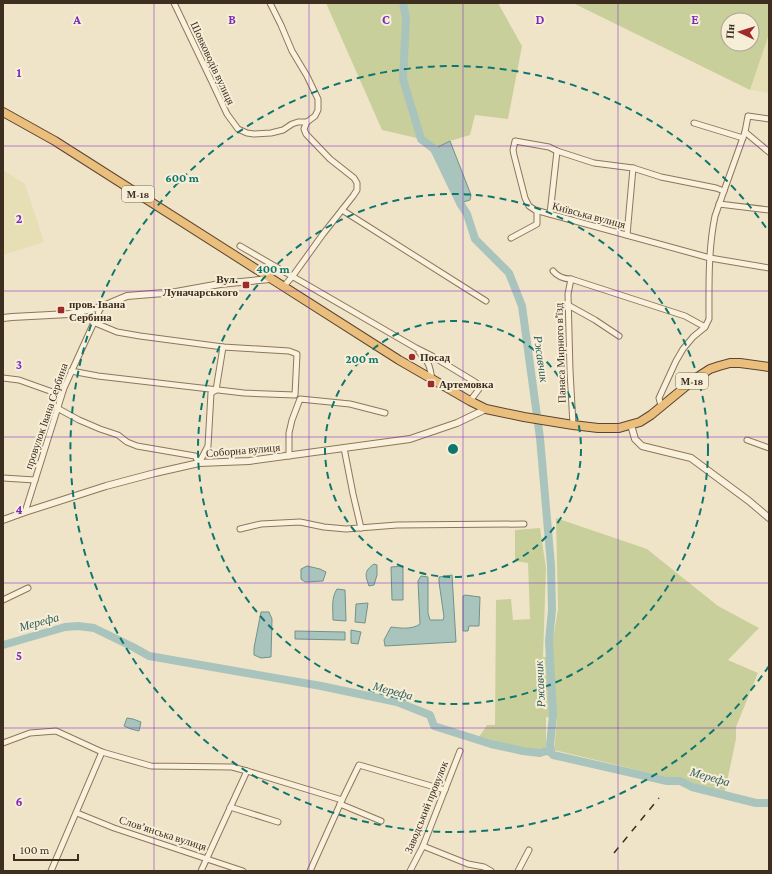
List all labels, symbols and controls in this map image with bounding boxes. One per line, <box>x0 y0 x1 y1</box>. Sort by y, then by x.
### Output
text: A <box>72 12 81 27</box>
text: B <box>228 12 236 27</box>
text: C <box>382 12 390 27</box>
text: D <box>536 12 545 27</box>
text: E <box>691 12 699 27</box>
north arrow <box>720 12 760 52</box>
street label: Шовководів вулиця <box>188 19 238 107</box>
text: Пн <box>724 23 737 39</box>
text: 1 <box>17 65 22 80</box>
text: 600 m <box>165 171 200 185</box>
road number: М-18 <box>122 186 154 202</box>
street label: Київська вулиця <box>551 199 627 231</box>
text: 2 <box>16 211 23 226</box>
text: 400 m <box>256 262 291 276</box>
place label: Вул. Луначарського <box>163 273 238 298</box>
marker: Вул. Луначарського <box>241 280 251 290</box>
place label: пров. Івана Сербина <box>69 298 126 323</box>
street label: Панаса Мирного в'їзд <box>552 302 568 403</box>
marker: пров. Івана Сербина <box>56 305 66 315</box>
water label: Ржавчик <box>531 334 551 384</box>
place label: Посад <box>420 351 451 363</box>
text: 200 m <box>345 352 379 366</box>
marker: Посад <box>407 352 417 362</box>
text: 3 <box>16 357 22 372</box>
street label: провулок Івана Сербина <box>22 361 70 471</box>
road number: М-18 <box>676 373 708 389</box>
place label: Артемовка <box>439 378 494 390</box>
marker: Артемовка <box>426 379 436 389</box>
street label: Соборна вулиця <box>205 441 281 459</box>
centre of rings <box>446 442 460 456</box>
text: 4 <box>15 502 23 517</box>
water label: Мерефа <box>17 610 60 634</box>
text: 5 <box>16 648 22 663</box>
water label: Ржавчик <box>532 660 548 709</box>
water label: Мерефа <box>371 679 414 703</box>
street label: Заводський провулок <box>402 759 450 855</box>
water label: Мерефа <box>688 764 731 789</box>
text: 6 <box>15 794 23 809</box>
street label: Слов’янська вулиця <box>118 813 208 853</box>
scale bar <box>14 836 78 862</box>
text: 100 m <box>20 843 50 857</box>

